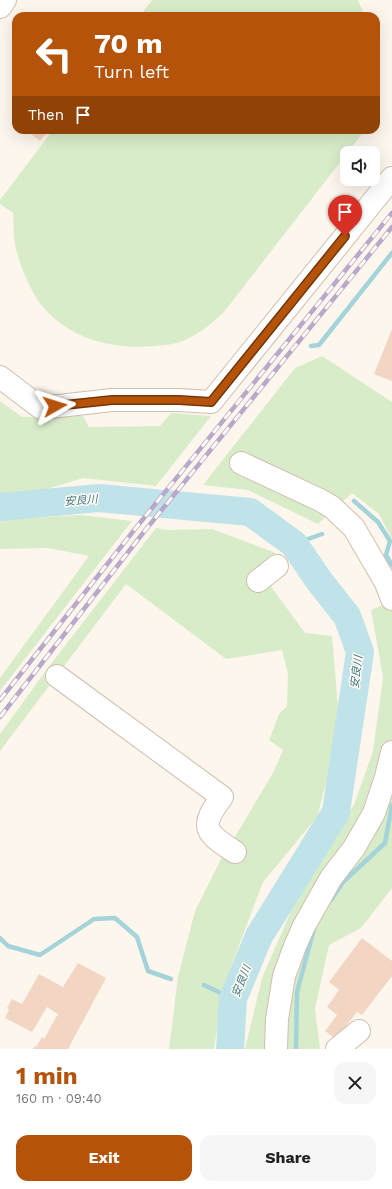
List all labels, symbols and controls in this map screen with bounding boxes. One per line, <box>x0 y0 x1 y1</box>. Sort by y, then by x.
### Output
text: 70 m <box>94 27 163 60</box>
icon: left <box>28 28 80 80</box>
text: Turn left <box>94 61 169 82</box>
icon: arrive <box>72 104 94 126</box>
text: Then <box>28 106 64 124</box>
map controls <box>340 146 380 186</box>
button: sound <box>340 146 380 186</box>
pin <box>328 195 362 236</box>
icon: arrive <box>334 201 356 223</box>
position arrow <box>34 385 76 427</box>
water label: 安良川 <box>64 493 99 508</box>
water label: 安良川 <box>348 654 365 689</box>
water label: 安良川 <box>229 963 254 999</box>
text: 1 min <box>16 1062 78 1090</box>
button: close <box>334 1062 376 1104</box>
text: 160 m · 09:40 <box>16 1091 102 1106</box>
button: Exit <box>16 1135 192 1181</box>
button: Share <box>200 1135 376 1181</box>

